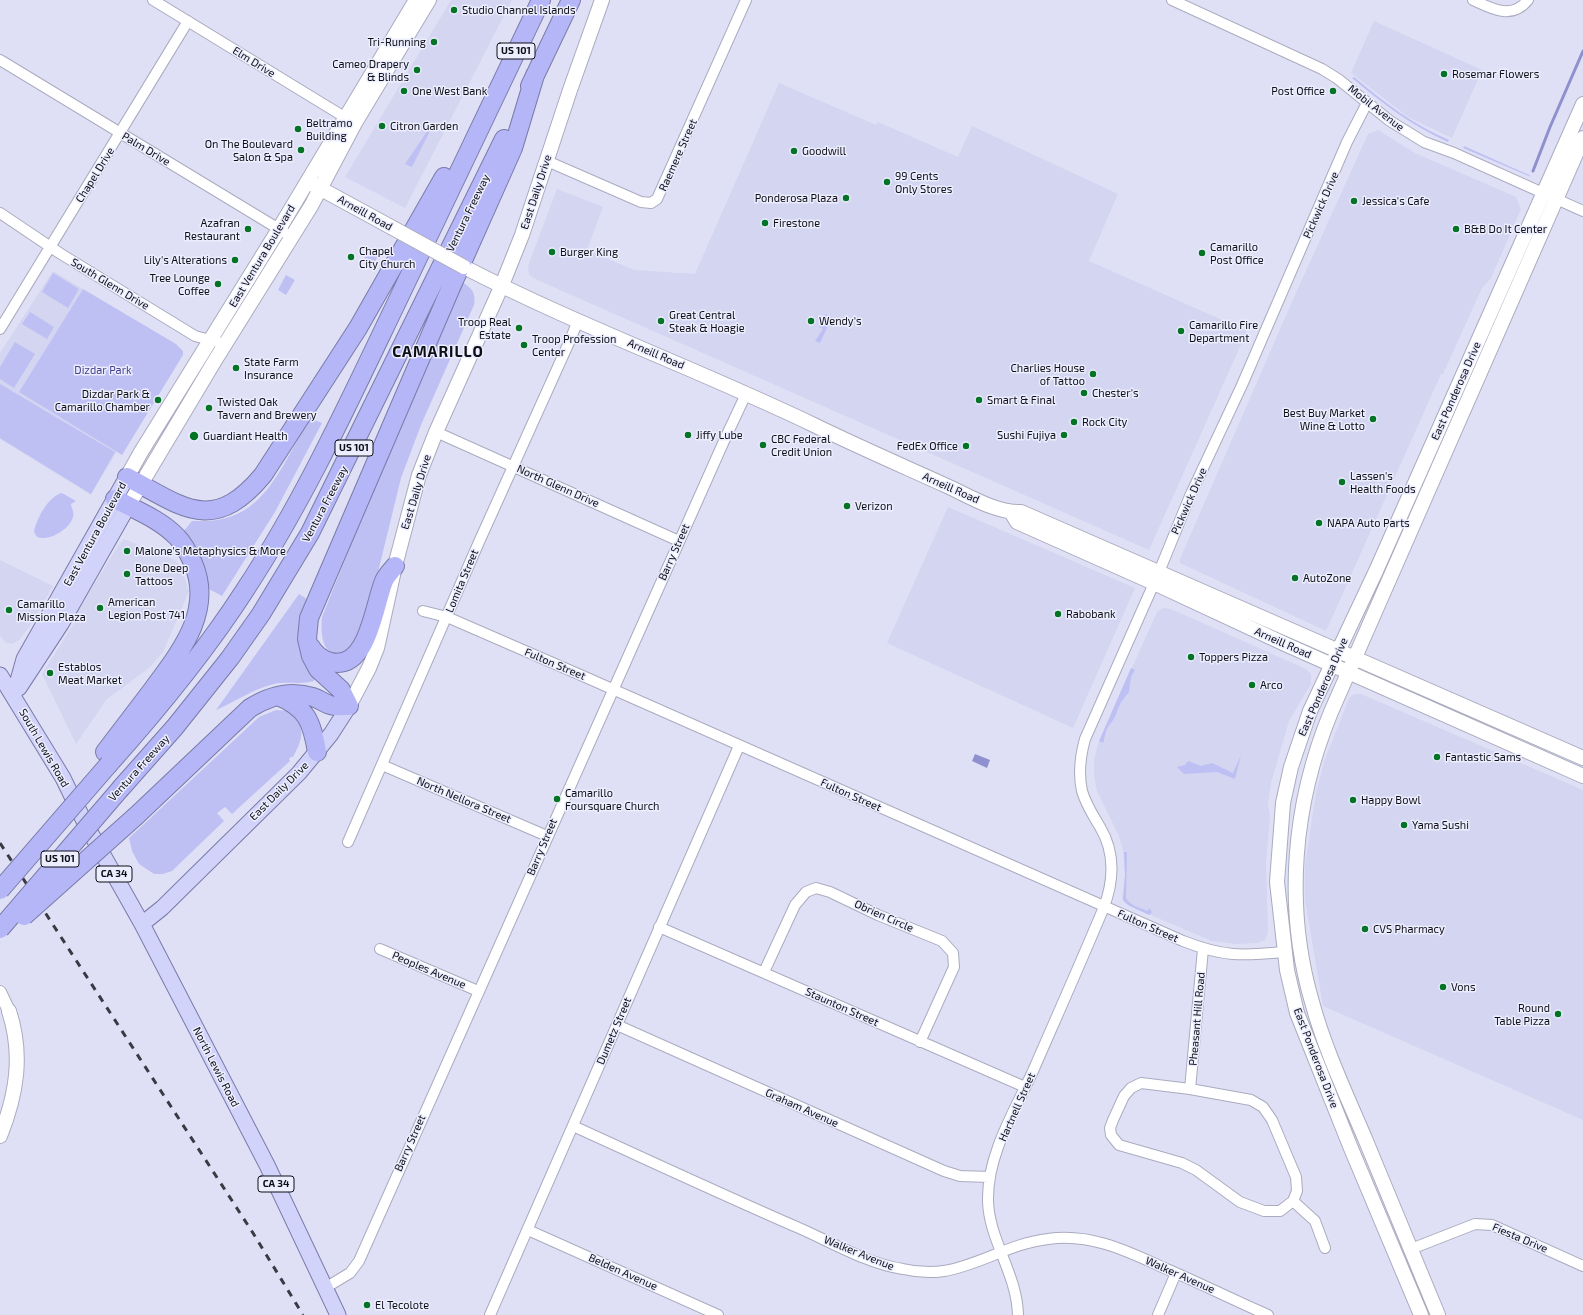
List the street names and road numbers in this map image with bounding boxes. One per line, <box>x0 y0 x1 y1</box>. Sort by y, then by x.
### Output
road number: US 101 <box>497 43 535 59</box>
street label: Elm Drive <box>230 44 278 80</box>
street label: Mobil Avenue <box>1345 82 1407 134</box>
street label: Raemere Street <box>656 117 700 193</box>
street label: Palm Drive <box>119 129 173 169</box>
street label: Chapel Drive <box>73 145 117 205</box>
street label: East Daily Drive <box>518 153 554 231</box>
street label: Pickwick Drive <box>1300 170 1342 240</box>
street label: Ventura Freeway <box>444 172 492 254</box>
street label: Arneill Road <box>335 193 395 233</box>
street label: East Ventura Boulevard <box>226 202 298 310</box>
street label: South Glenn Drive <box>68 255 152 313</box>
street label: Arneill Road <box>626 336 686 372</box>
street label: East Ponderosa Drive <box>1428 340 1484 442</box>
road number: US 101 <box>335 440 373 456</box>
street label: East Daily Drive <box>398 453 434 531</box>
street label: North Glenn Drive <box>515 462 601 510</box>
street label: Ventura Freeway <box>299 464 351 544</box>
street label: Pickwick Drive <box>1168 466 1210 536</box>
street label: Arneill Road <box>921 470 981 506</box>
street label: East Ventura Boulevard <box>61 480 129 588</box>
street label: Barry Street <box>656 522 692 582</box>
street label: Lomita Street <box>443 547 481 615</box>
street label: Arneill Road <box>1253 625 1313 661</box>
street label: East Ponderosa Drive <box>1295 636 1351 738</box>
street label: Fulton Street <box>522 645 588 683</box>
street label: South Lewis Road <box>16 706 72 790</box>
street label: Ventura Freeway <box>106 732 172 804</box>
street label: East Daily Drive <box>247 759 311 823</box>
street label: North Nellora Street <box>415 774 513 826</box>
street label: Fulton Street <box>819 776 883 814</box>
street label: Barry Street <box>524 817 560 877</box>
road number: US 101 <box>41 851 79 867</box>
road number: CA 34 <box>96 866 132 882</box>
street label: Obrien Circle <box>852 897 916 935</box>
street label: Fulton Street <box>1116 907 1180 945</box>
street label: Peoples Avenue <box>390 948 468 992</box>
street label: Pheasant Hill Road <box>1186 972 1208 1066</box>
street label: Staunton Street <box>803 985 881 1029</box>
street label: Dumetz Street <box>594 995 634 1067</box>
street label: East Ponderosa Drive <box>1291 1006 1341 1110</box>
street label: North Lewis Road <box>190 1025 242 1109</box>
street label: Hartnell Street <box>996 1071 1038 1143</box>
street label: Graham Avenue <box>763 1086 841 1130</box>
street label: Barry Street <box>392 1113 428 1173</box>
road number: CA 34 <box>258 1176 294 1192</box>
street label: Fiesta Drive <box>1490 1220 1550 1256</box>
street label: Walker Avenue <box>822 1233 896 1273</box>
street label: Belden Avenue <box>587 1251 659 1293</box>
street label: Walker Avenue <box>1143 1254 1217 1296</box>

